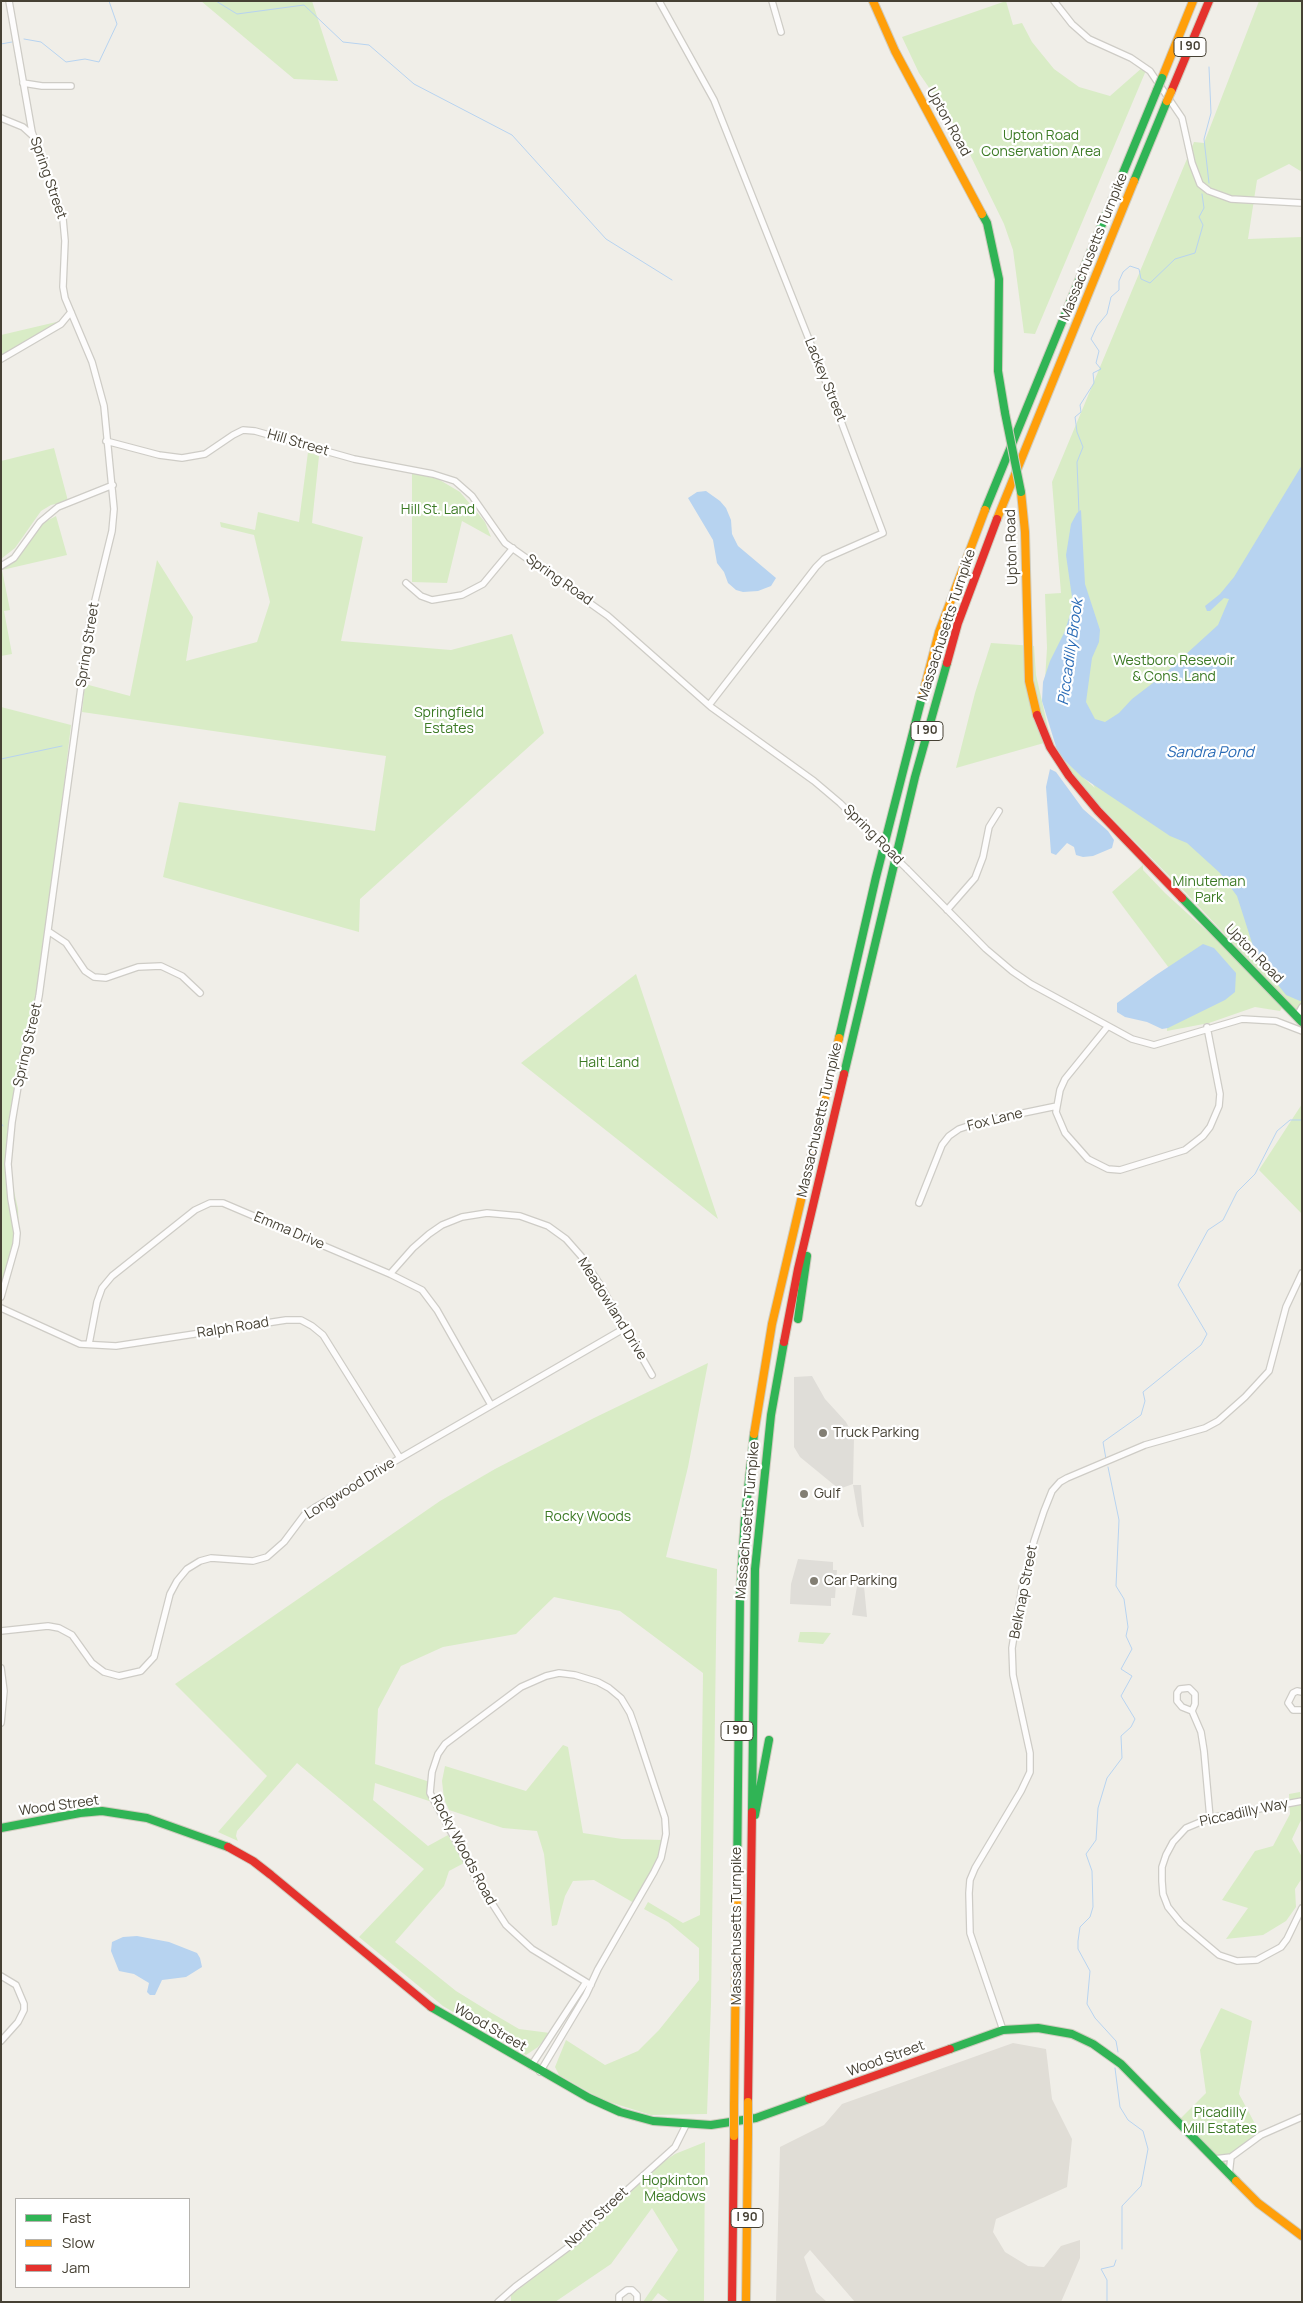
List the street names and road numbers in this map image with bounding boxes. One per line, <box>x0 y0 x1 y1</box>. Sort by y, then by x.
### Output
road number: I 90 <box>1174 38 1206 56</box>
street label: Upton Road <box>922 85 974 159</box>
street label: Spring Street <box>26 135 70 221</box>
street label: Massachusetts Turnpike <box>1057 170 1131 324</box>
street label: Lackey Street <box>801 336 849 424</box>
street label: Hill Street <box>265 426 331 460</box>
street label: Upton Road <box>1002 509 1022 585</box>
street label: Massachusetts Turnpike <box>915 547 979 703</box>
street label: Spring Road <box>522 551 596 609</box>
street label: Spring Street <box>73 601 103 689</box>
road number: I 90 <box>911 721 943 740</box>
street label: Spring Road <box>840 802 906 868</box>
street label: Upton Road <box>1222 921 1286 987</box>
street label: Spring Street <box>10 1001 46 1089</box>
street label: Massachusetts Turnpike <box>794 1041 846 1199</box>
street label: Fox Lane <box>966 1105 1024 1135</box>
street label: Emma Drive <box>251 1209 327 1253</box>
street label: Meadowland Drive <box>574 1255 650 1363</box>
street label: Ralph Road <box>196 1314 270 1342</box>
street label: Massachusetts Turnpike <box>733 1440 763 1600</box>
street label: Longwood Drive <box>302 1455 398 1523</box>
street label: Belknap Street <box>1007 1544 1041 1640</box>
road number: I 90 <box>721 1722 753 1740</box>
street label: Wood Street <box>18 1792 100 1820</box>
street label: Rocky Woods Road <box>427 1792 499 1908</box>
street label: Piccadilly Way <box>1198 1795 1290 1831</box>
street label: Massachusetts Turnpike <box>729 1847 745 2005</box>
street label: Wood Street <box>451 2000 529 2056</box>
street label: Wood Street <box>845 2037 927 2081</box>
street label: North Street <box>562 2184 632 2252</box>
road number: I 90 <box>731 2208 763 2228</box>

